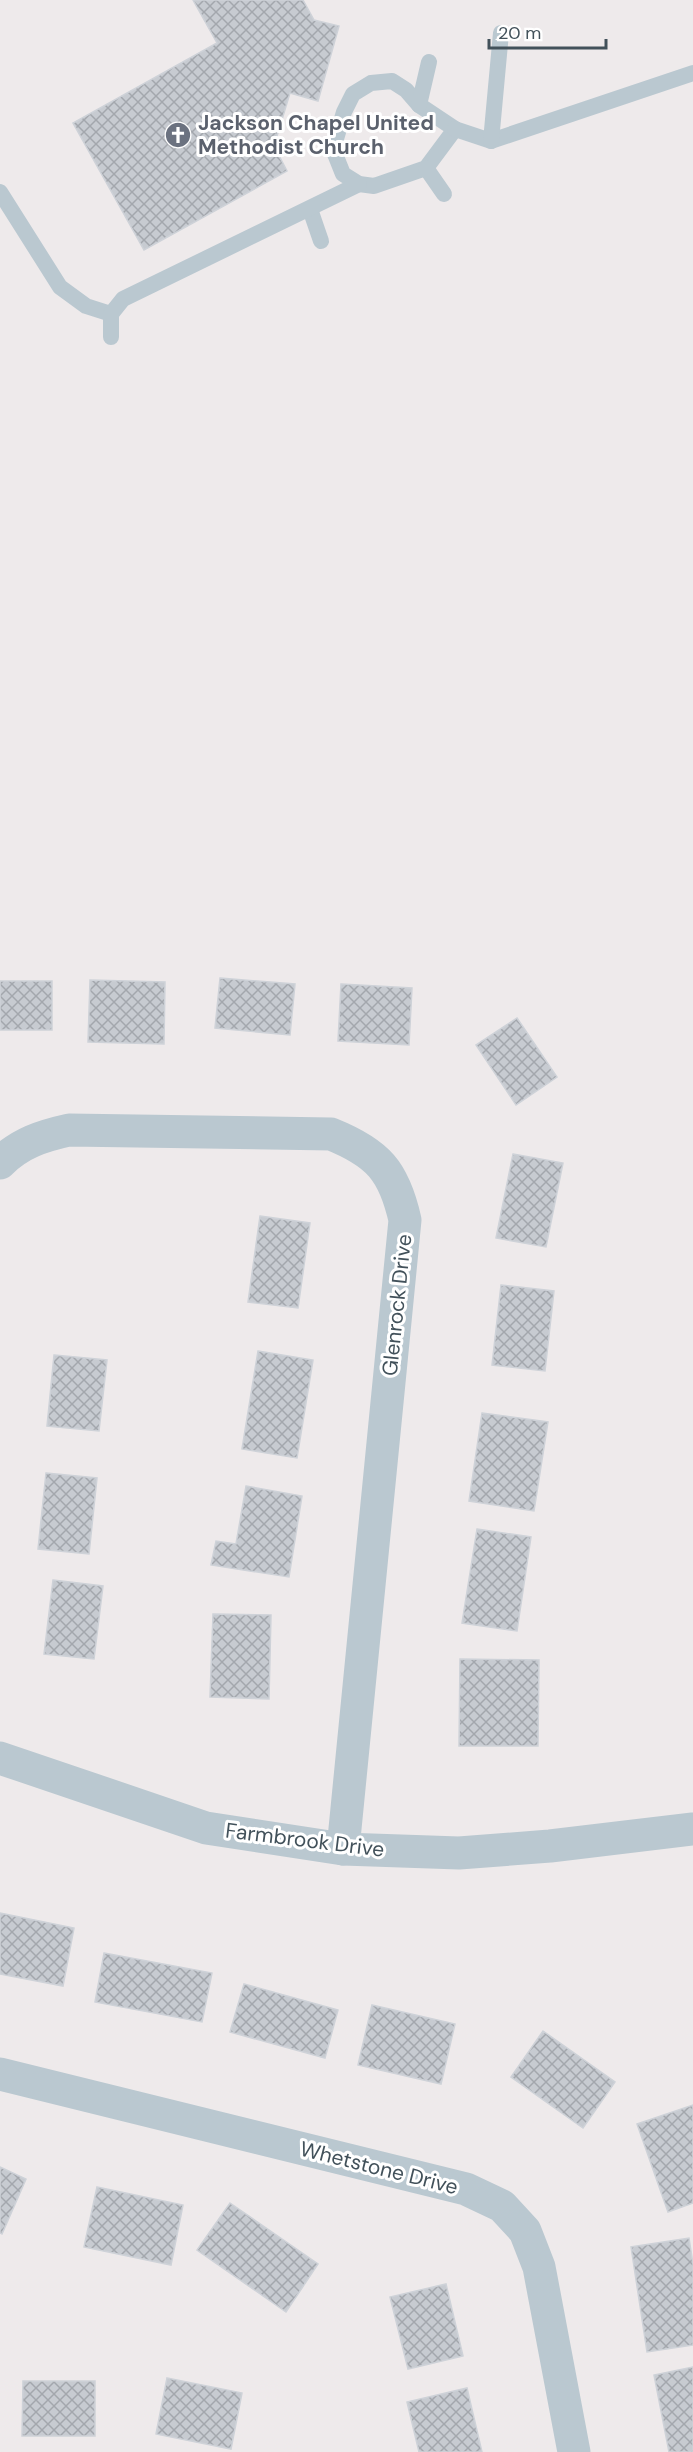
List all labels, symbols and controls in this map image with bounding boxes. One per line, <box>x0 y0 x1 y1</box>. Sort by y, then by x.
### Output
scale bar <box>489 12 606 50</box>
text: 20 m <box>498 21 541 45</box>
place label: Jackson Chapel United Methodist Church <box>198 109 434 161</box>
church icon: Jackson Chapel United Methodist Church <box>163 120 193 150</box>
street label: Glenrock Drive <box>376 1233 418 1377</box>
street label: Farmbrook Drive <box>224 1816 386 1864</box>
street label: Whetstone Drive <box>297 2135 461 2201</box>

